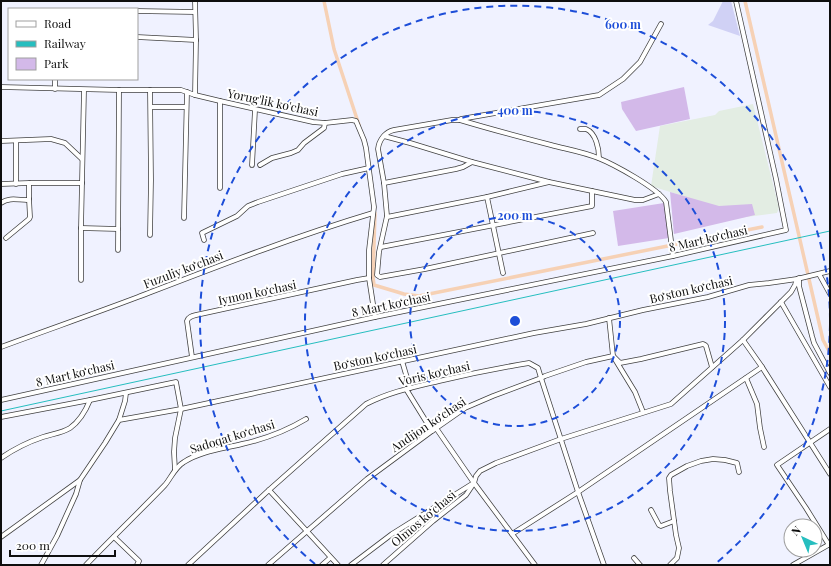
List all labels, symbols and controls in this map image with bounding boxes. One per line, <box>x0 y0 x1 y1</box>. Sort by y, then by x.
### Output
legend <box>8 8 138 80</box>
text: Road <box>44 15 71 31</box>
text: 600 m <box>605 16 641 32</box>
text: Railway <box>44 35 86 51</box>
text: Park <box>44 55 69 71</box>
street label: Yorug'lik ko'chasi <box>225 84 320 120</box>
text: 400 m <box>497 102 533 118</box>
text: 200 m <box>497 207 533 223</box>
street label: 8 Mart koʻchasi <box>667 221 749 255</box>
street label: Fuzuliy koʻchasi <box>141 246 226 292</box>
street label: Boʻston koʻchasi <box>648 272 735 306</box>
street label: Iymon koʻchasi <box>216 276 298 308</box>
street label: 8 Mart koʻchasi <box>350 288 432 320</box>
centre of rings <box>508 314 522 328</box>
street label: Boʻston koʻchasi <box>332 340 419 374</box>
street label: 8 Mart koʻchasi <box>34 356 116 390</box>
street label: Voris koʻchasi <box>396 357 472 389</box>
street label: Andijon koʻchasi <box>386 393 469 456</box>
street label: Sadoqat koʻchasi <box>188 415 277 457</box>
street label: Olmos koʻchasi <box>387 486 459 550</box>
north arrow <box>783 518 823 558</box>
text: N <box>788 522 804 539</box>
scale bar <box>10 532 115 558</box>
text: 200 m <box>16 537 50 553</box>

